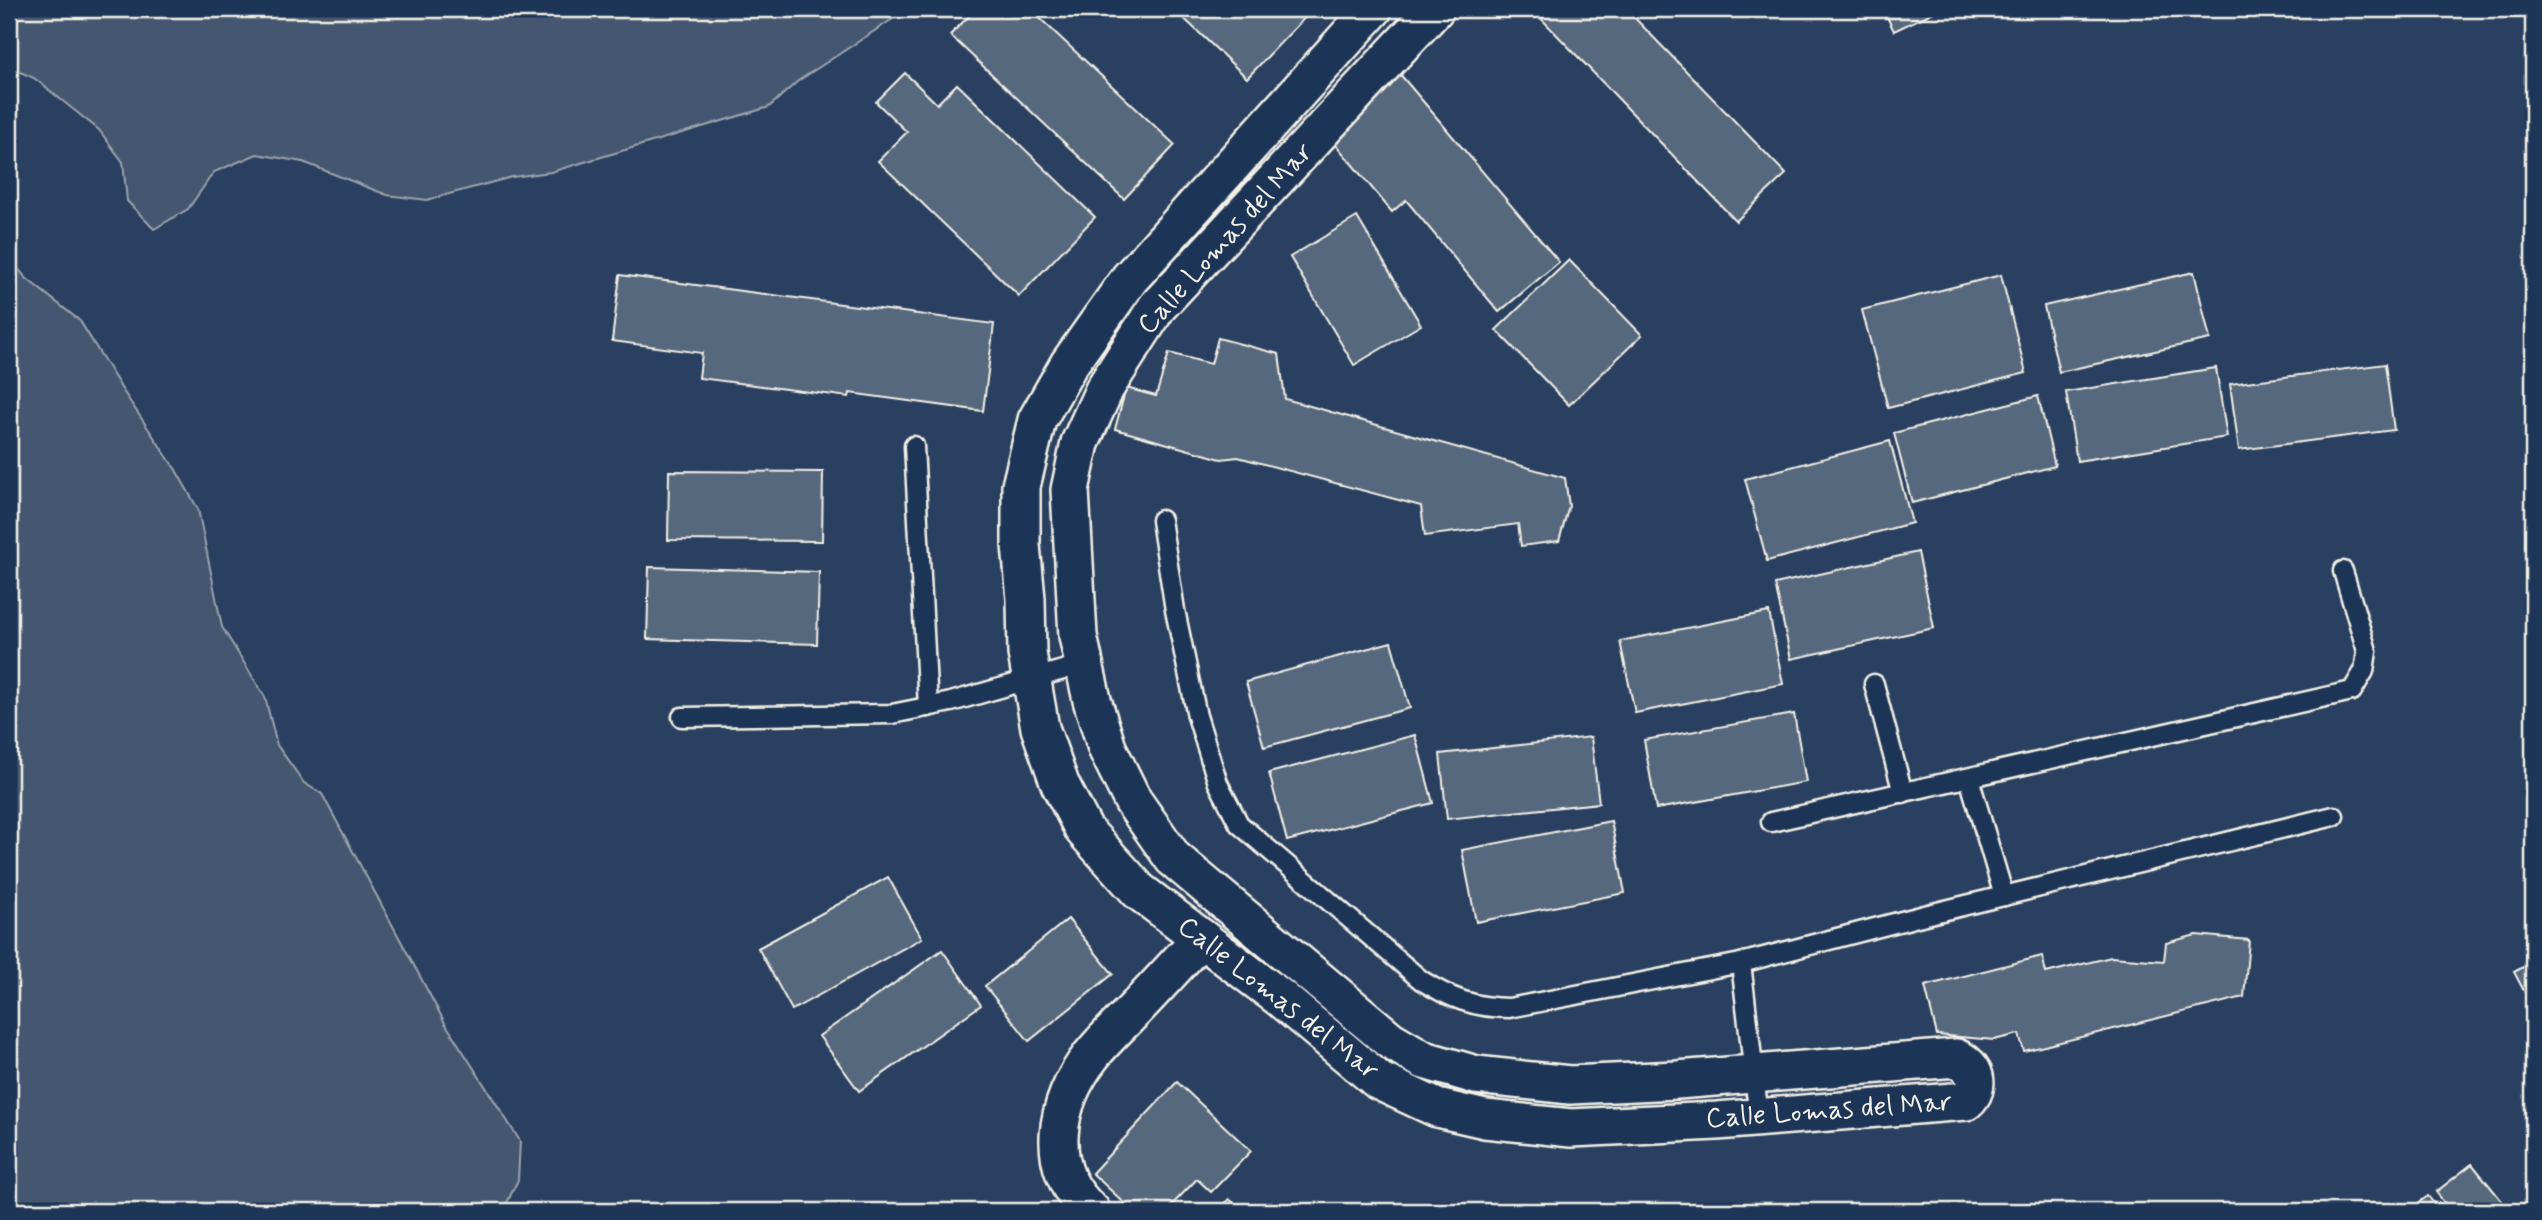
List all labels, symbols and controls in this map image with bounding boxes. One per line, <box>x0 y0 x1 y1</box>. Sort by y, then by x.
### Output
street label: Calle Lomas del Mar <box>1130 135 1322 343</box>
street label: Calle Lomas del Mar <box>1169 908 1387 1090</box>
street label: Calle Lomas del Mar <box>1705 1084 1953 1138</box>

